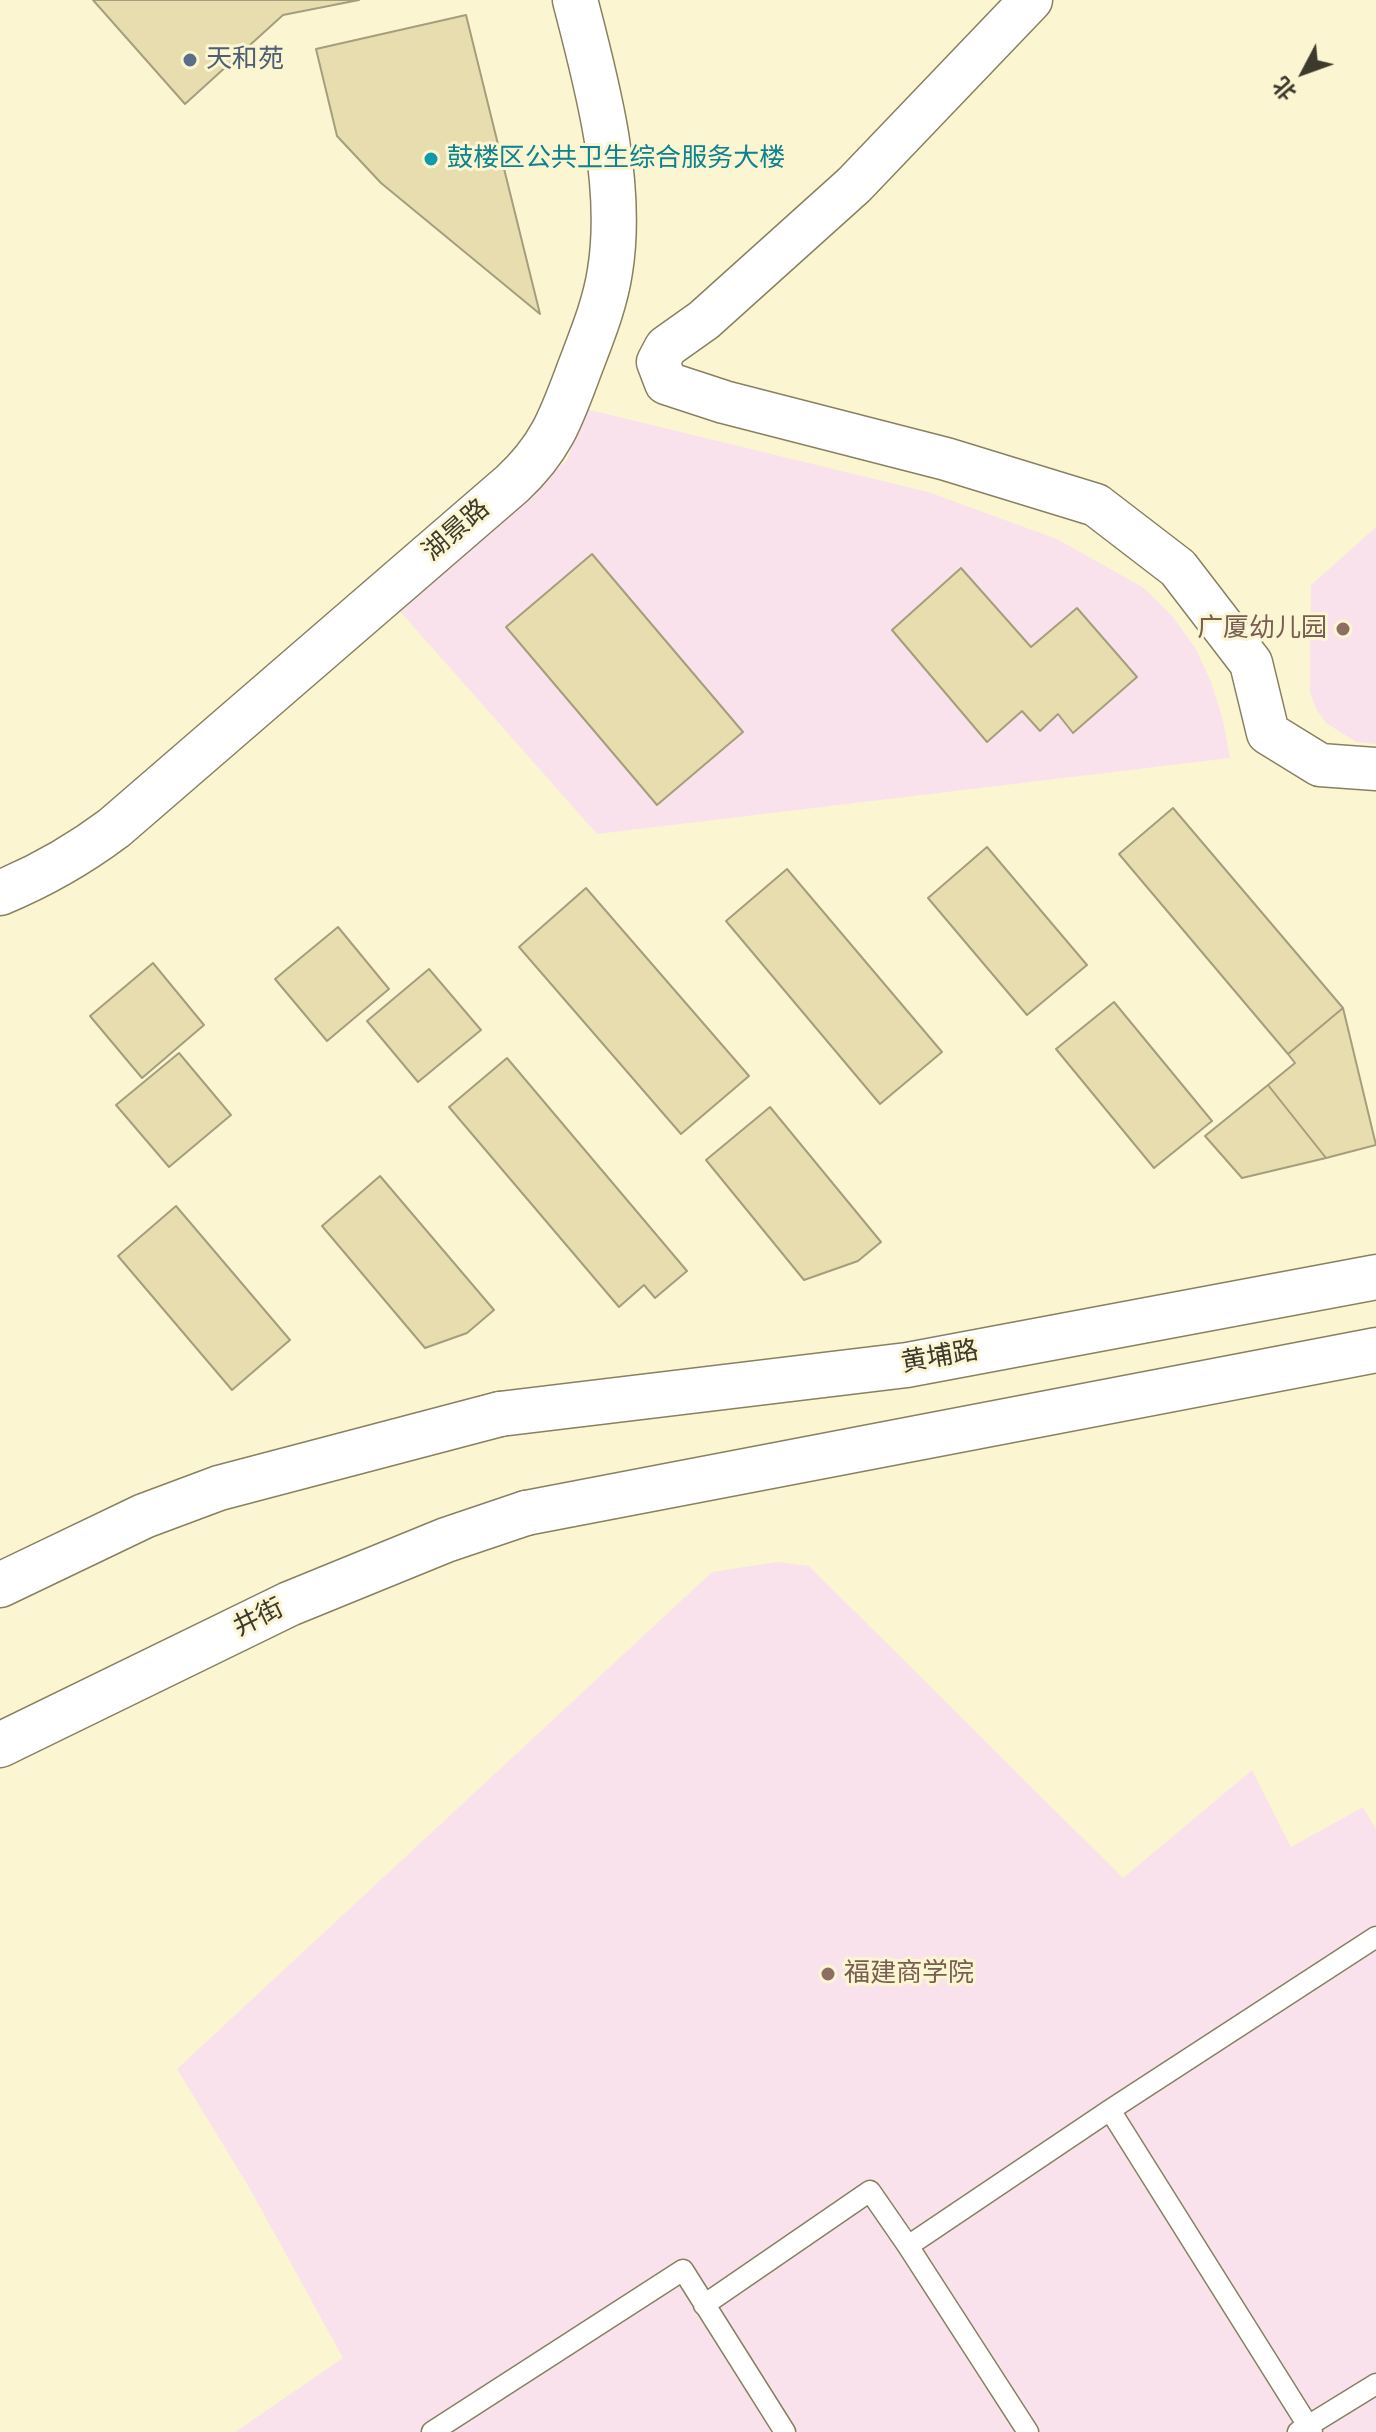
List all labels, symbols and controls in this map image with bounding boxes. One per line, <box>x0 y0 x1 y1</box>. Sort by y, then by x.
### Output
north arrow <box>1264 32 1344 112</box>
place label: 天和苑 <box>206 44 284 76</box>
marker: 天和苑 <box>181 51 199 69</box>
text: 北 <box>1268 71 1303 105</box>
place label: 鼓楼区公共卫生综合服务大楼 <box>447 143 785 175</box>
marker: 鼓楼区公共卫生综合服务大楼 <box>422 150 440 168</box>
street label: 湖景路 <box>417 494 497 568</box>
place label: 广厦幼儿园 <box>1197 613 1327 645</box>
marker: 广厦幼儿园 <box>1334 620 1352 638</box>
street label: 黄埔路 <box>899 1336 981 1380</box>
street label: 井街 <box>229 1594 289 1644</box>
place label: 福建商学院 <box>844 1958 974 1990</box>
marker: 福建商学院 <box>819 1965 837 1983</box>

